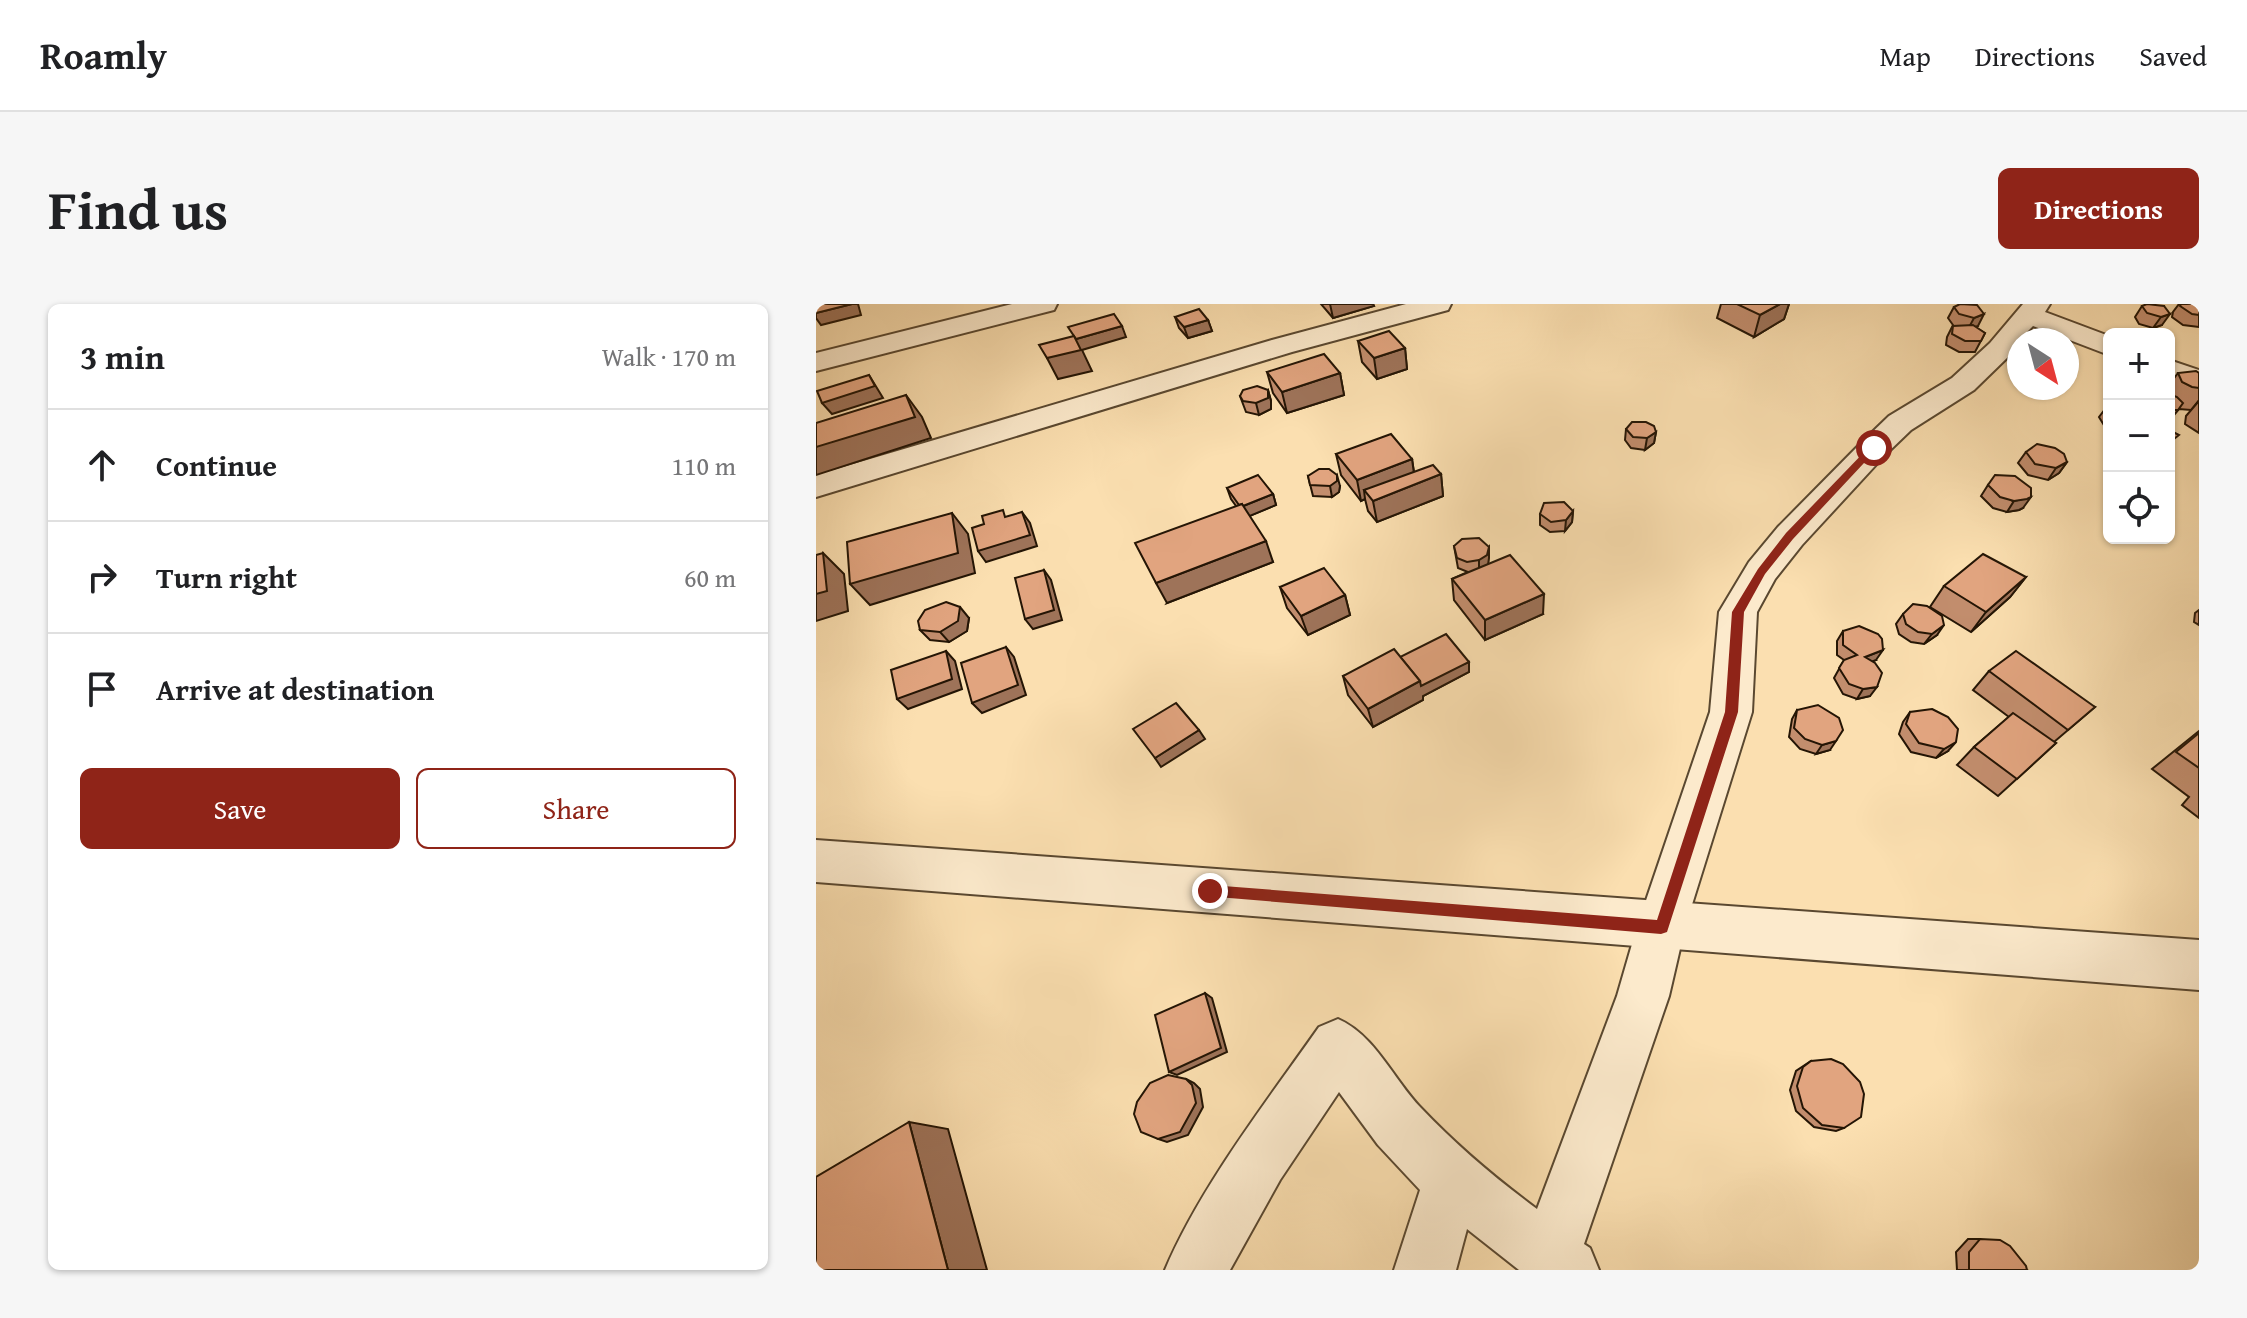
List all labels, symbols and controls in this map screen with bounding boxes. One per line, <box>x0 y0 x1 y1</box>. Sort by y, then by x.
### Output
text: Roamly <box>40 27 167 83</box>
text: Map <box>1879 35 1931 76</box>
text: Directions <box>1975 35 2095 76</box>
text: Saved <box>2139 35 2207 76</box>
text: Find us <box>48 167 228 250</box>
button: Directions <box>1998 168 2199 249</box>
north arrow <box>2007 328 2079 400</box>
map controls <box>2103 328 2175 544</box>
button: + <box>2103 328 2175 400</box>
text: 3 min <box>80 332 165 381</box>
text: Walk · 170 m <box>602 337 736 376</box>
button: − <box>2103 400 2175 472</box>
route start <box>1856 430 1892 466</box>
icon: ahead <box>80 443 124 487</box>
text: Continue <box>156 443 277 487</box>
text: 110 m <box>671 446 736 485</box>
button: locate <box>2103 472 2175 544</box>
icon: right <box>80 555 124 599</box>
text: Turn right <box>156 555 297 599</box>
text: 60 m <box>684 558 736 597</box>
icon: arrive <box>80 667 124 711</box>
text: Arrive at destination <box>156 667 434 711</box>
button: Save <box>80 768 400 849</box>
button: Share <box>416 768 736 849</box>
route end <box>1192 873 1228 909</box>

